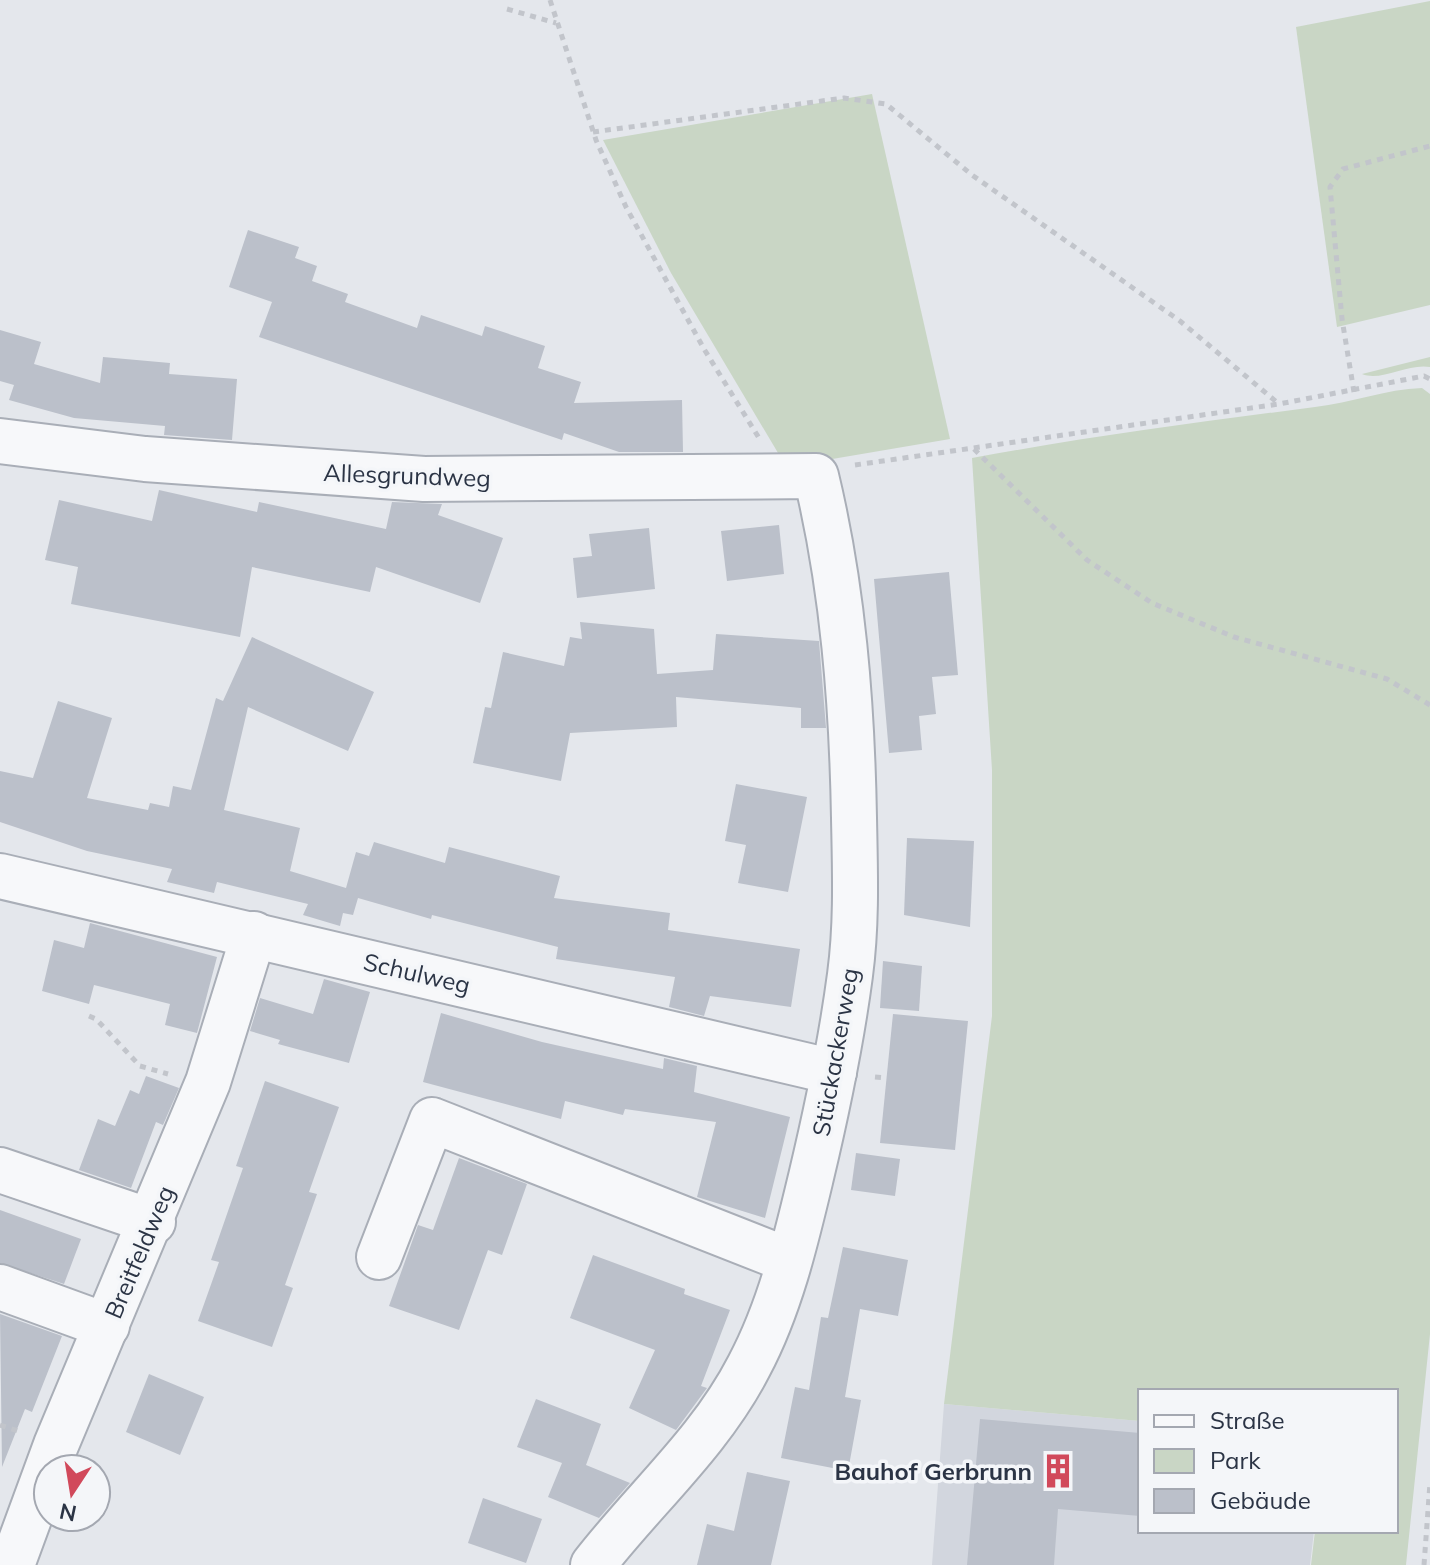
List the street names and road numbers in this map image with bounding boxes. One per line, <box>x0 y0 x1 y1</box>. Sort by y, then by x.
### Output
street label: Allesgrundweg <box>323 457 491 493</box>
street label: Schulweg <box>361 946 473 1000</box>
street label: Stückackerweg <box>805 966 865 1138</box>
street label: Breitfeldweg <box>98 1181 180 1323</box>

